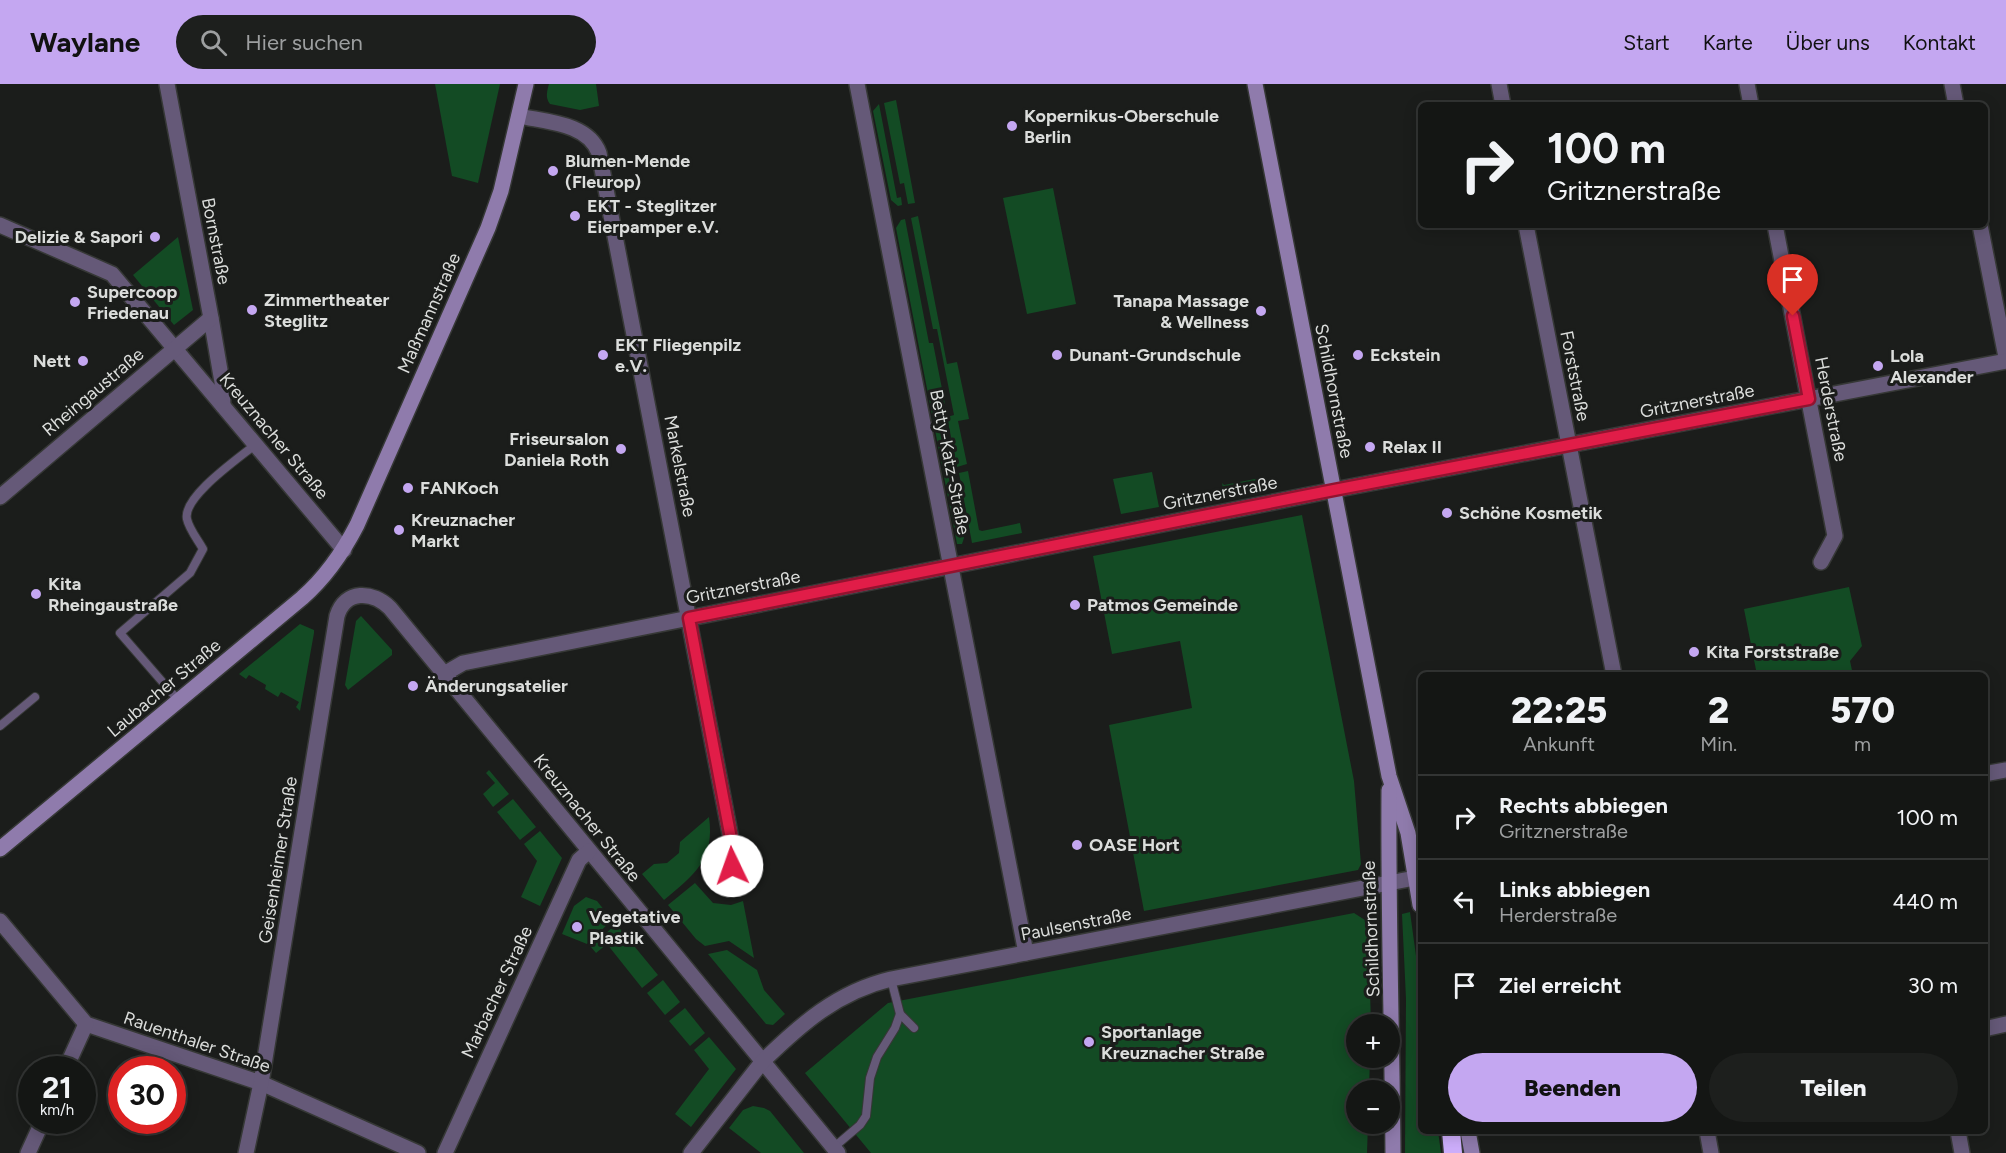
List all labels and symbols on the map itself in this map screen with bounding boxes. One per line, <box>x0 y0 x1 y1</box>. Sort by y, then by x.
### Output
place label: Kopernikus-Oberschule Berlin <box>1024 105 1219 148</box>
marker: Kopernikus-Oberschule Berlin <box>1005 119 1019 133</box>
place label: Blumen-Mende (Fleurop) <box>565 150 690 193</box>
marker: Blumen-Mende (Fleurop) <box>546 164 560 178</box>
place label: EKT - Steglitzer Eierpamper e.V. <box>587 195 719 238</box>
street label: Bornstraße <box>197 196 235 286</box>
marker: EKT - Steglitzer Eierpamper e.V. <box>568 209 582 223</box>
place label: Delizie & Sapori <box>14 226 143 248</box>
marker: Delizie & Sapori <box>148 230 162 244</box>
street label: Maßmannstraße <box>393 249 465 377</box>
pin <box>1767 254 1818 316</box>
place label: Supercoop Friedenau <box>87 281 178 324</box>
place label: Zimmertheater Steglitz <box>264 289 389 332</box>
place label: Tanapa Massage & Wellness <box>1113 290 1250 333</box>
marker: Supercoop Friedenau <box>68 295 82 309</box>
marker: Zimmertheater Steglitz <box>245 303 259 317</box>
marker: Tanapa Massage & Wellness <box>1254 304 1268 318</box>
street label: Schildhornstraße <box>1310 322 1358 460</box>
street label: Forststraße <box>1555 329 1595 423</box>
place label: EKT Fliegenpilz e.V. <box>615 334 741 377</box>
street label: Rheingaustraße <box>38 343 148 441</box>
place label: Dunant-Grundschule <box>1069 344 1241 366</box>
place label: Eckstein <box>1370 344 1441 366</box>
place label: Lola Alexander <box>1890 345 1974 388</box>
marker: EKT Fliegenpilz e.V. <box>596 348 610 362</box>
marker: Dunant-Grundschule <box>1050 348 1064 362</box>
marker: Eckstein <box>1351 348 1365 362</box>
place label: Nett <box>33 350 71 372</box>
marker: Nett <box>76 354 90 368</box>
street label: Herderstraße <box>1810 355 1852 463</box>
marker: Lola Alexander <box>1871 359 1885 373</box>
street label: Kreuznacher Straße <box>215 368 333 504</box>
street label: Gritznerstraße <box>1638 379 1756 423</box>
street label: Betty-Katz-Straße <box>925 387 975 537</box>
street label: Markelstraße <box>659 413 701 519</box>
place label: Friseursalon Daniela Roth <box>504 428 609 471</box>
place label: Relax II <box>1382 436 1442 458</box>
marker: Relax II <box>1363 440 1377 454</box>
marker: Friseursalon Daniela Roth <box>614 442 628 456</box>
street label: Gritznerstraße <box>1161 471 1279 515</box>
place label: FANKoch <box>420 477 499 499</box>
marker: FANKoch <box>401 481 415 495</box>
place label: Schöne Kosmetik <box>1459 502 1603 524</box>
marker: Schöne Kosmetik <box>1440 506 1454 520</box>
place label: Kreuznacher Markt <box>411 509 515 552</box>
marker: Kreuznacher Markt <box>392 523 406 537</box>
street label: Gritznerstraße <box>684 565 802 609</box>
place label: Kita Rheingaustraße <box>48 573 178 616</box>
marker: Kita Rheingaustraße <box>29 587 43 601</box>
place label: Patmos Gemeinde <box>1087 594 1238 616</box>
marker: Patmos Gemeinde <box>1068 598 1082 612</box>
street label: Laubacher Straße <box>103 634 225 742</box>
place label: Kita Forststraße <box>1706 641 1839 663</box>
marker: Kita Forststraße <box>1687 645 1701 659</box>
place label: Änderungsatelier <box>425 675 568 697</box>
marker: Änderungsatelier <box>406 679 420 693</box>
street label: Kreuznacher Straße <box>529 750 645 887</box>
street label: Geisenheimer Straße <box>254 775 302 945</box>
position arrow <box>700 834 764 898</box>
place label: OASE Hort <box>1089 834 1180 856</box>
marker: OASE Hort <box>1070 838 1084 852</box>
street label: Schildhornstraße <box>1358 860 1384 998</box>
street label: Paulsenstraße <box>1019 902 1133 945</box>
place label: Vegetative Plastik <box>589 906 680 949</box>
marker: Vegetative Plastik <box>570 920 584 934</box>
street label: Marbacher Straße <box>457 922 537 1062</box>
street label: Rauenthaler Straße <box>121 1007 273 1077</box>
place label: Sportanlage Kreuznacher Straße <box>1101 1021 1265 1064</box>
marker: Sportanlage Kreuznacher Straße <box>1082 1035 1096 1049</box>
speed limit sign: 30 <box>108 1056 186 1134</box>

